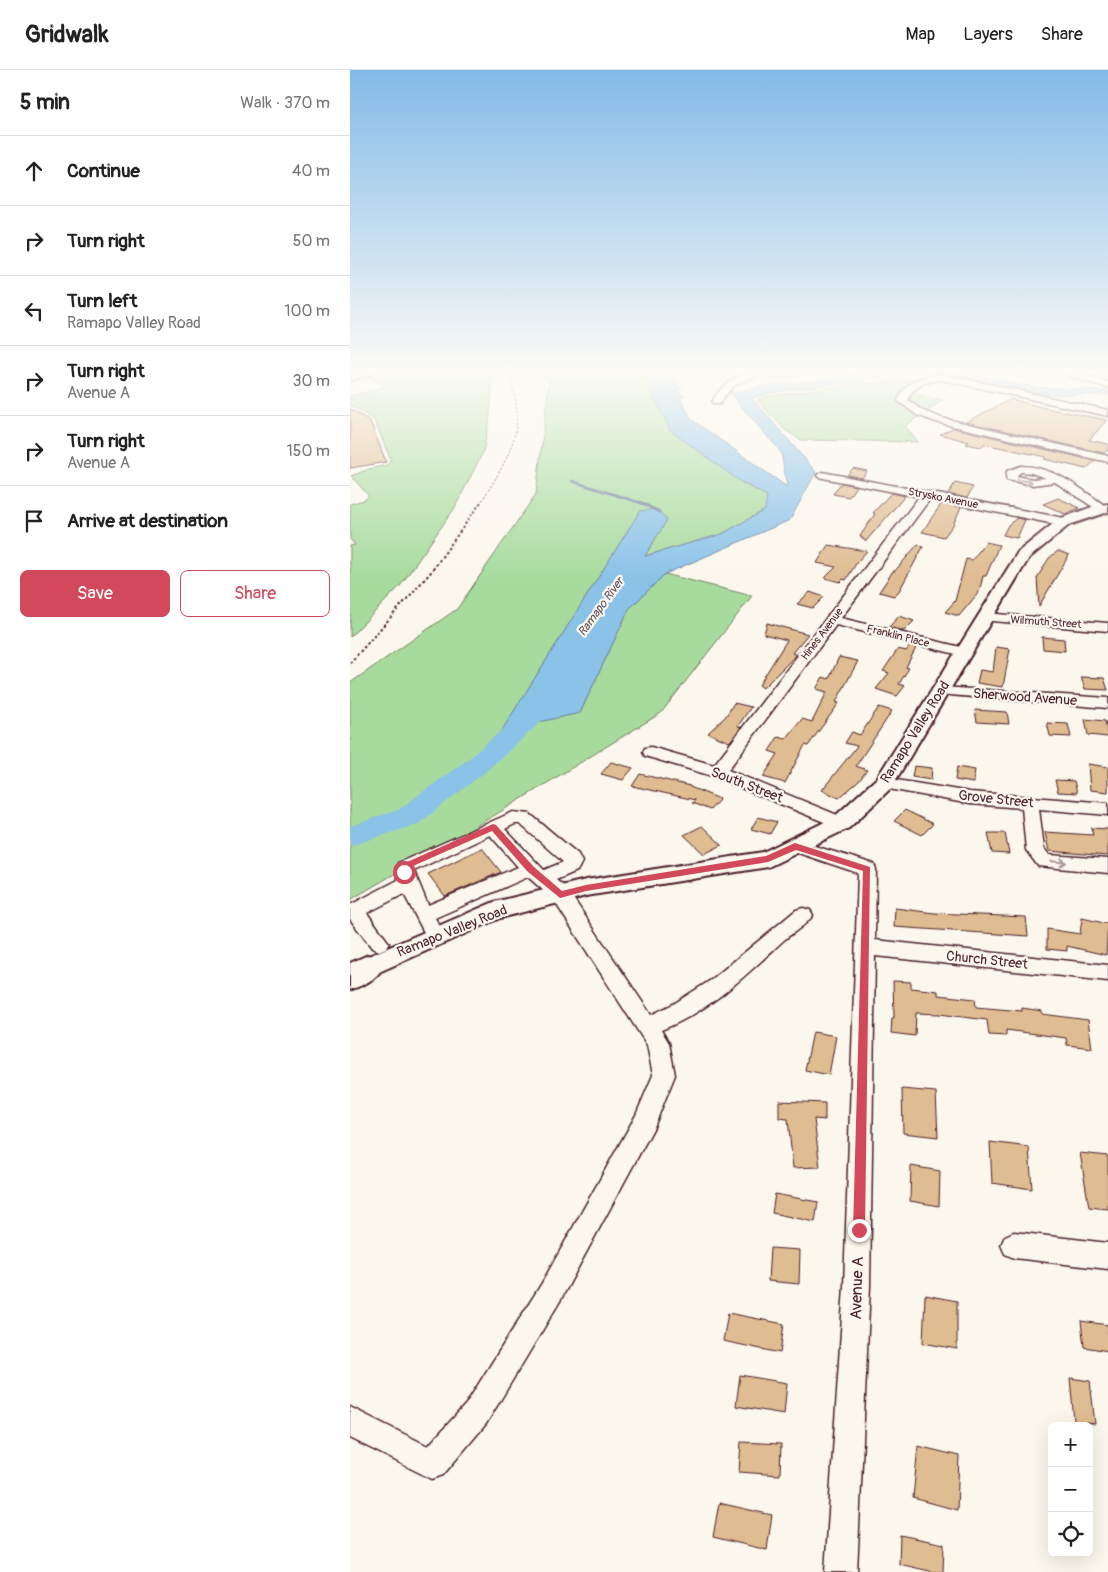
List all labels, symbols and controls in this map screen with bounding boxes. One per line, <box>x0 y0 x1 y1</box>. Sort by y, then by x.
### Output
text: Gridwalk <box>25 20 109 49</box>
text: Map <box>906 23 935 46</box>
text: Layers <box>963 23 1013 46</box>
text: Share <box>1041 23 1083 46</box>
text: 5 min <box>20 89 70 116</box>
text: Walk · 370 m <box>240 93 330 113</box>
icon: ahead <box>20 157 48 185</box>
text: Continue <box>67 159 140 183</box>
text: 40 m <box>292 161 330 181</box>
icon: right <box>20 227 48 255</box>
text: Turn right <box>67 229 145 253</box>
text: 50 m <box>293 231 330 251</box>
text: Turn left <box>67 289 137 313</box>
icon: left <box>20 297 48 325</box>
text: 100 m <box>284 301 330 321</box>
text: Ramapo Valley Road <box>67 313 201 333</box>
text: Turn right <box>67 359 145 383</box>
icon: right <box>20 367 48 395</box>
text: 30 m <box>292 371 330 391</box>
text: Avenue A <box>67 383 130 403</box>
text: Turn right <box>67 429 145 453</box>
icon: right <box>20 437 48 465</box>
text: 150 m <box>286 441 330 461</box>
text: Avenue A <box>67 453 130 473</box>
one-way arrow <box>1016 477 1032 486</box>
street label: Strysko Avenue <box>907 485 980 511</box>
icon: arrive <box>20 507 48 535</box>
text: Arrive at destination <box>67 509 228 533</box>
button: Save <box>20 570 170 617</box>
button: Share <box>180 570 330 617</box>
water label: Ramapo River <box>575 573 628 639</box>
street label: Hines Avenue <box>798 605 846 663</box>
street label: Wilmuth Street <box>1010 613 1082 631</box>
street label: Franklin Place <box>865 622 931 650</box>
street label: Ramapo Valley Road <box>877 678 953 786</box>
street label: Sherwood Avenue <box>973 685 1078 709</box>
street label: South Street <box>709 763 786 807</box>
street label: Grove Street <box>957 787 1035 811</box>
one-way arrow <box>1051 857 1067 867</box>
route start <box>393 861 416 884</box>
street label: Ramapo Valley Road <box>394 901 510 961</box>
street label: Church Street <box>945 947 1029 973</box>
route end <box>848 1219 871 1242</box>
street label: Avenue A <box>846 1256 868 1320</box>
map controls <box>1048 1422 1093 1557</box>
button: + <box>1048 1422 1093 1467</box>
button: − <box>1048 1467 1093 1512</box>
button: locate <box>1048 1512 1093 1557</box>

